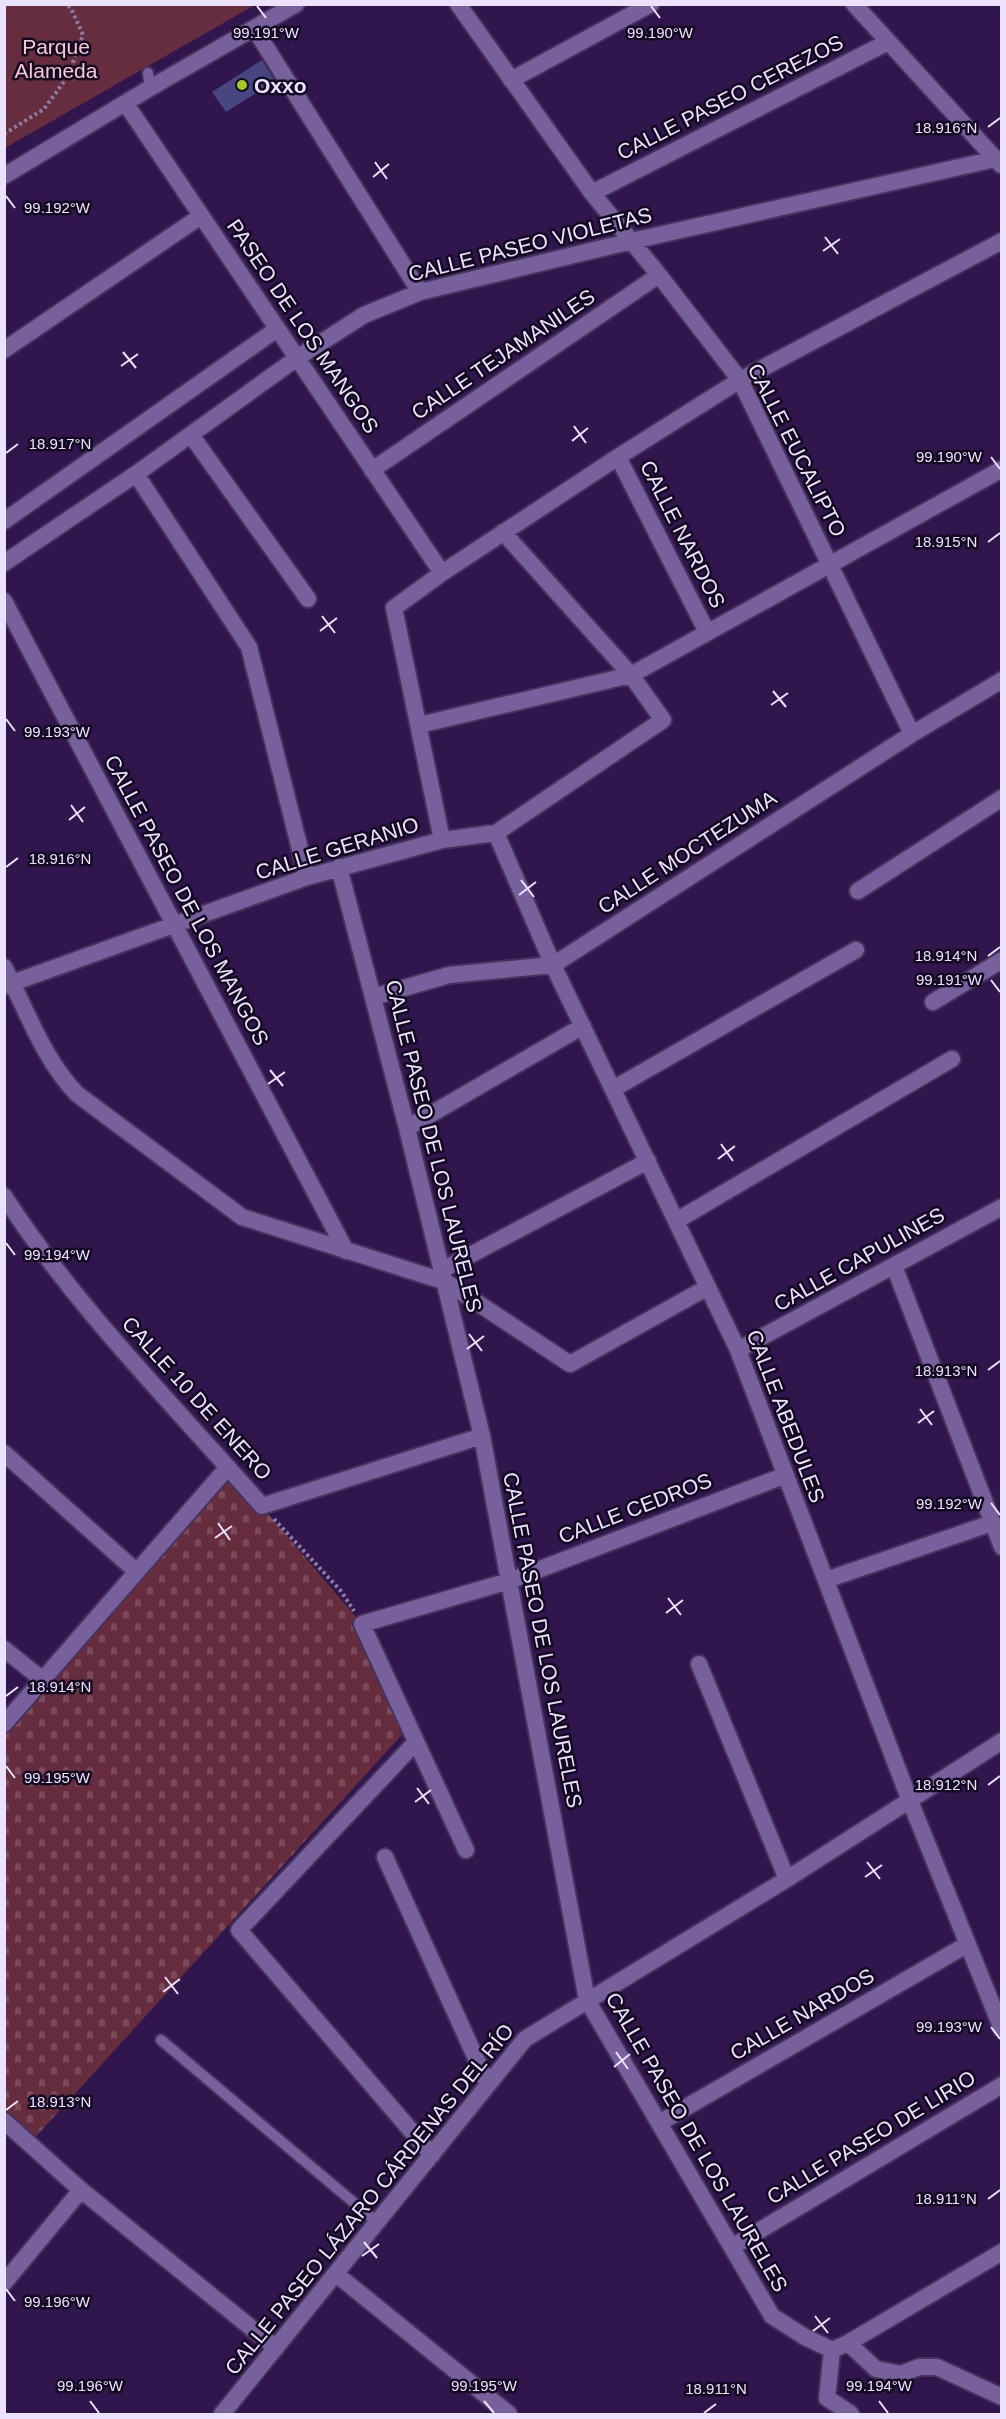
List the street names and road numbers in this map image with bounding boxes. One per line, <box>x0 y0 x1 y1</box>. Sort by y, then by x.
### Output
street label: CALLE PASEO CEREZOS <box>613 30 847 164</box>
street label: CALLE PASEO VIOLETAS <box>406 203 654 285</box>
street label: PASEO DE LOS MANGOS <box>223 215 383 437</box>
street label: CALLE TEJAMANILES <box>407 284 599 424</box>
street label: CALLE EUCALIPTO <box>743 360 851 540</box>
street label: CALLE NARDOS <box>636 457 730 611</box>
street label: CALLE PASEO DE LOS MANGOS <box>101 751 273 1049</box>
street label: CALLE MOCTEZUMA <box>594 786 780 918</box>
street label: CALLE GERANIO <box>253 812 421 884</box>
street label: CALLE PASEO DE LOS LAURELES <box>382 977 486 1315</box>
street label: CALLE CAPULINES <box>770 1203 948 1315</box>
street label: CALLE 10 DE ENERO <box>118 1312 276 1484</box>
street label: CALLE ABEDULES <box>742 1326 830 1506</box>
street label: CALLE CEDROS <box>555 1468 715 1548</box>
street label: CALLE PASEO DE LOS LAURELES <box>499 1470 587 1810</box>
street label: CALLE NARDOS <box>726 1963 878 2065</box>
street label: CALLE PASEO DE LOS LAURELES <box>602 1988 792 2296</box>
street label: CALLE PASEO LÁZARO CÁRDENAS DEL RÍO <box>220 2019 518 2379</box>
street label: CALLE PASEO DE LIRIO <box>763 2066 979 2208</box>

